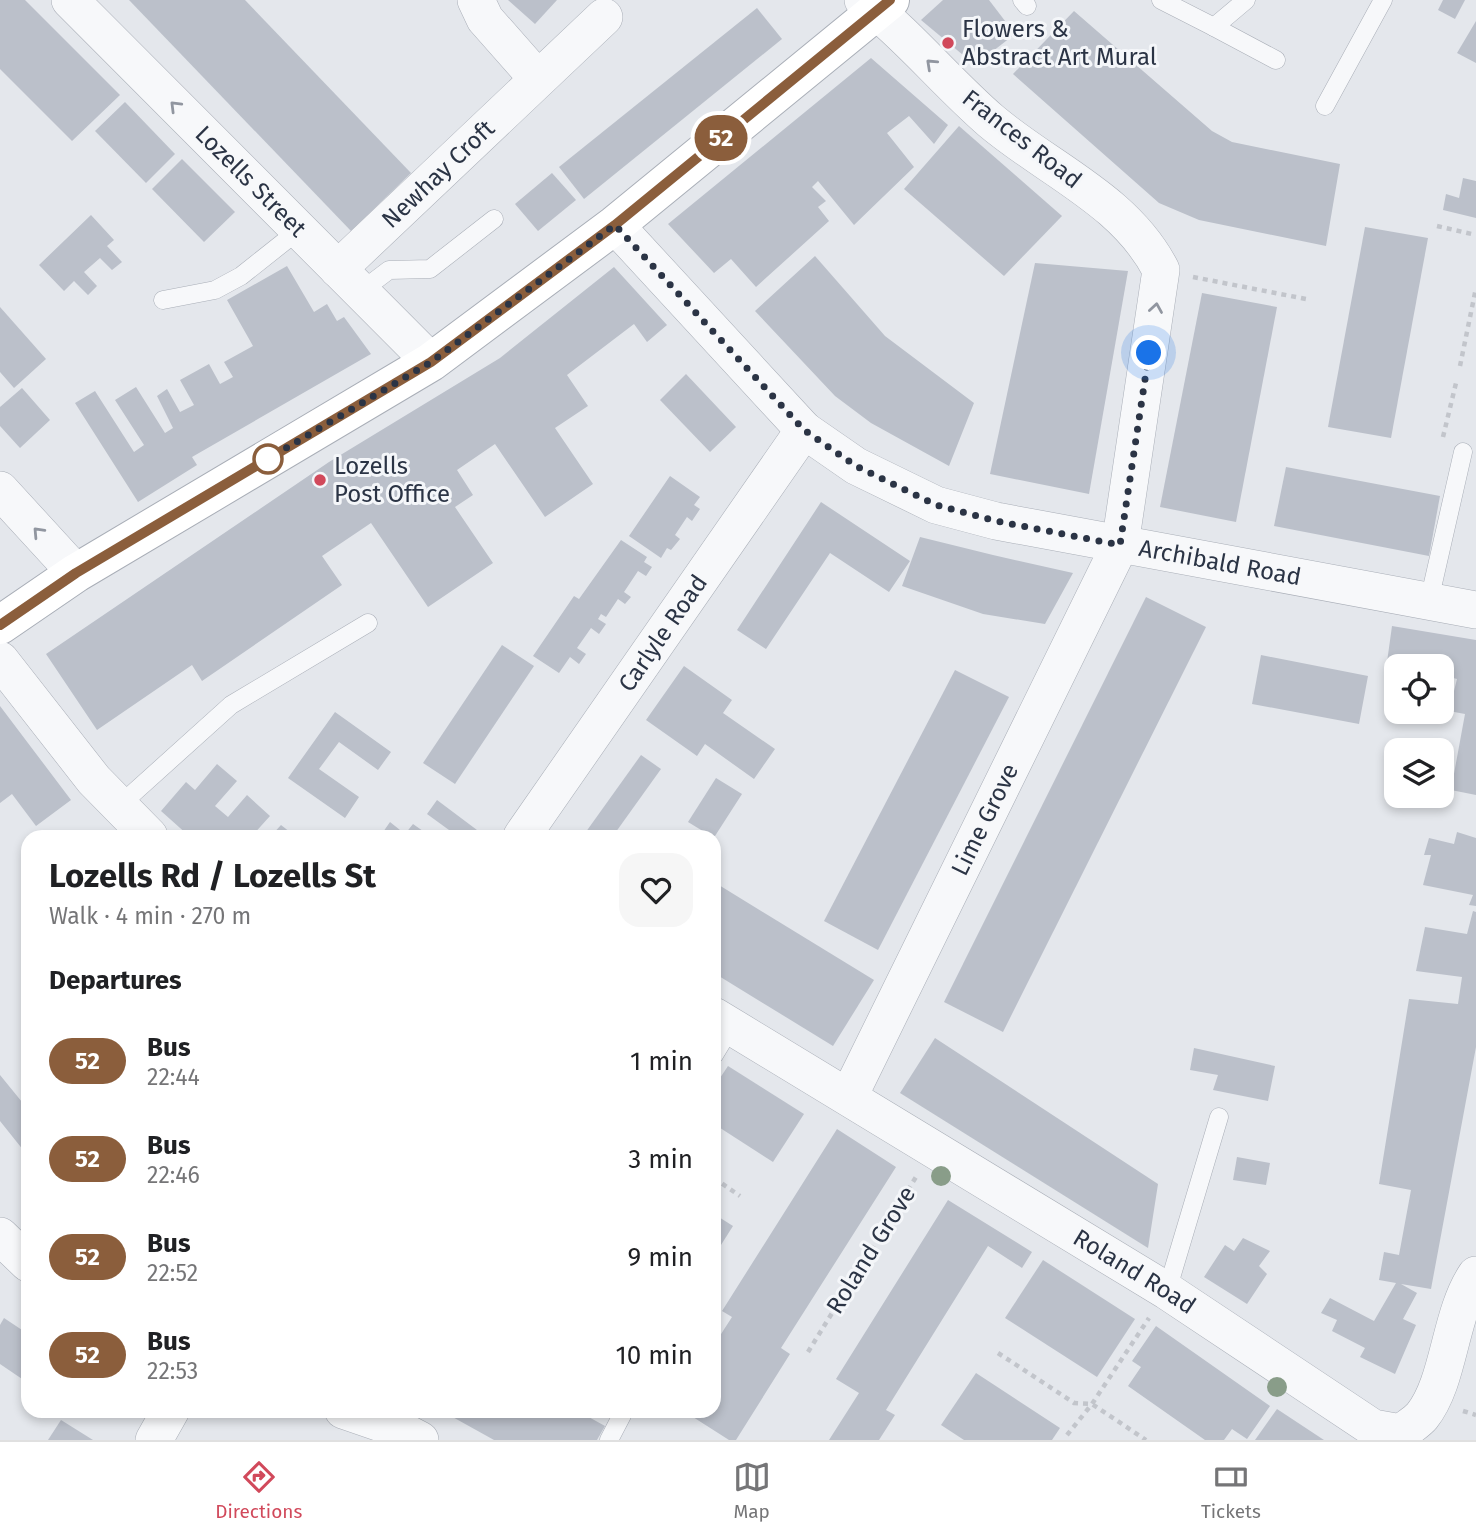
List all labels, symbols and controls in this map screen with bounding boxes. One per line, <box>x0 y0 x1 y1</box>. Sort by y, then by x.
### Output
place label: Flowers & Abstract Art Mural <box>962 15 1157 71</box>
marker: Flowers & Abstract Art Mural <box>940 35 956 51</box>
one-way arrow <box>926 60 939 72</box>
street label: Frances Road <box>957 84 1087 194</box>
one-way arrow <box>171 101 184 114</box>
street label: Newhay Croft <box>376 114 500 234</box>
line badge: 52 <box>690 115 752 161</box>
street label: Lozells Street <box>189 120 312 243</box>
text: 52 <box>709 124 733 152</box>
one-way arrow <box>1148 302 1163 314</box>
your location <box>1131 335 1166 370</box>
unlabelled marker <box>253 444 283 474</box>
place label: Lozells Post Office <box>334 452 450 508</box>
marker: Lozells Post Office <box>312 472 328 488</box>
one-way arrow <box>34 527 47 540</box>
street label: Archibald Road <box>1137 534 1303 591</box>
street label: Carlyle Road <box>613 569 713 697</box>
map controls <box>1384 654 1454 808</box>
button: locate <box>1384 654 1454 724</box>
button: layers <box>1384 738 1454 808</box>
street label: Lime Grove <box>946 759 1024 880</box>
button: heart <box>619 853 693 927</box>
text: Lozells Rd / Lozells St <box>49 856 376 896</box>
text: Walk · 4 min · 270 m <box>49 902 251 930</box>
text: Departures <box>49 965 182 996</box>
text: Bus <box>147 1032 190 1063</box>
text: 1 min <box>630 1046 693 1077</box>
text: 52 <box>75 1047 100 1075</box>
text: 22:44 <box>147 1063 200 1091</box>
text: Bus <box>147 1130 190 1161</box>
text: 3 min <box>628 1144 693 1175</box>
text: 52 <box>75 1145 100 1173</box>
text: 22:46 <box>147 1161 200 1189</box>
street label: Roland Grove <box>821 1181 921 1319</box>
street label: Roland Road <box>1068 1223 1201 1320</box>
text: Bus <box>147 1228 190 1259</box>
text: 9 min <box>628 1242 693 1273</box>
text: 52 <box>75 1243 100 1271</box>
text: 22:52 <box>147 1259 198 1287</box>
text: Bus <box>147 1326 190 1357</box>
text: 10 min <box>615 1340 693 1371</box>
text: 52 <box>75 1341 100 1369</box>
text: 22:53 <box>147 1357 198 1385</box>
tab: Directions <box>215 1458 302 1523</box>
tab: Map <box>733 1458 771 1523</box>
tab: Tickets <box>1201 1458 1261 1523</box>

